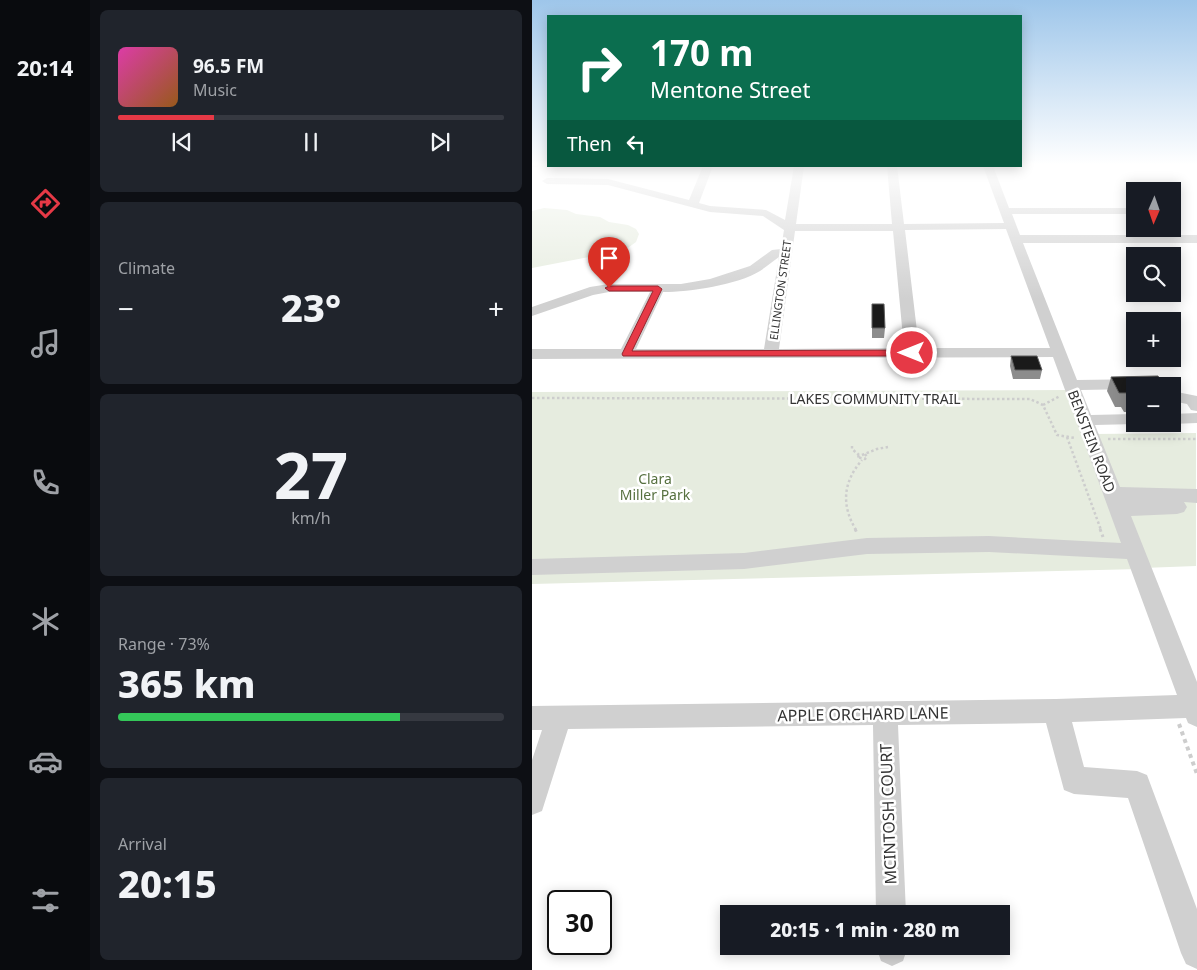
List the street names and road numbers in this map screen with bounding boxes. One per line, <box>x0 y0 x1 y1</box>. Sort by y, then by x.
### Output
street label: ELLINGTON STREET <box>766 239 794 341</box>
street label: BENSTEIN ROAD <box>1064 387 1120 495</box>
street label: LAKES COMMUNITY TRAIL <box>789 389 961 408</box>
street label: APPLE ORCHARD LANE <box>777 702 949 726</box>
street label: MCINTOSH COURT <box>875 743 901 885</box>

